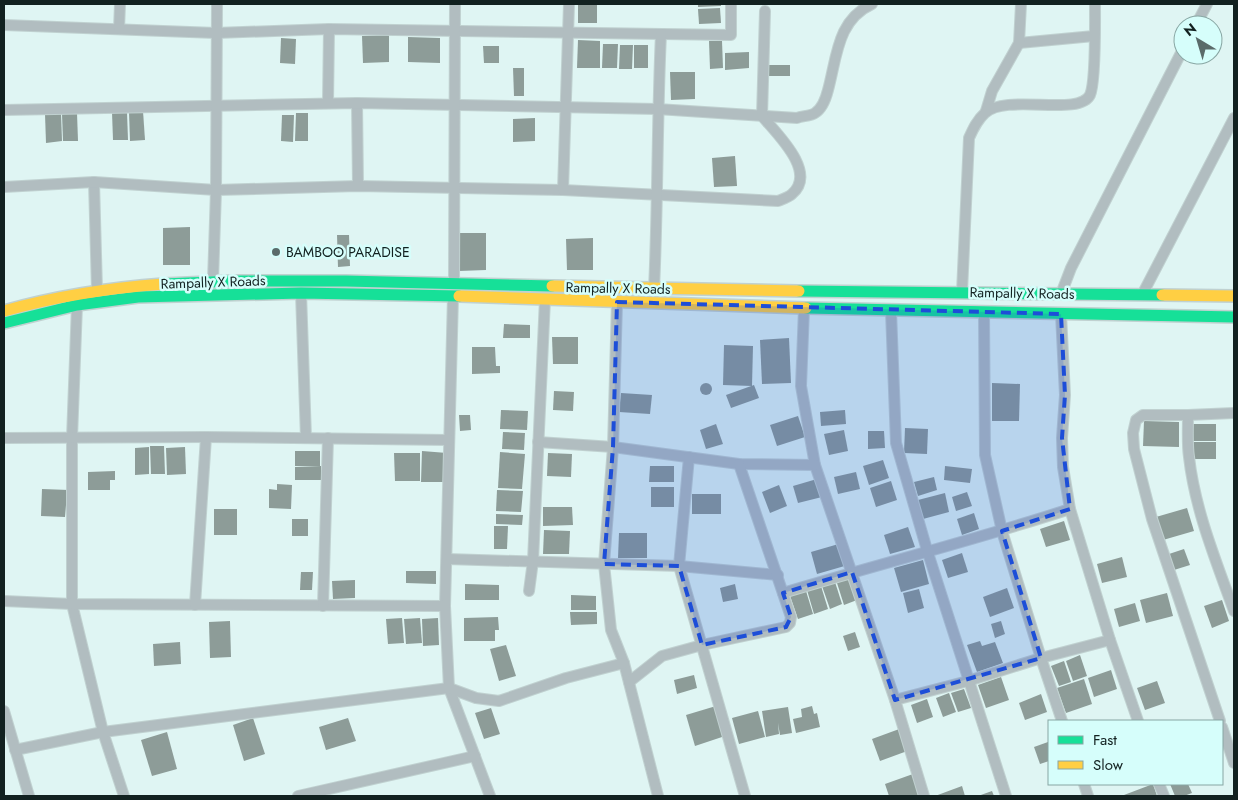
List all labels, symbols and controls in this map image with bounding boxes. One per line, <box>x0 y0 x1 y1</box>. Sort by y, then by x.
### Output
north arrow <box>1173 15 1223 65</box>
text: N <box>1179 18 1201 41</box>
place label: BAMBOO PARADISE <box>286 242 410 262</box>
marker: BAMBOO PARADISE <box>270 246 282 258</box>
street label: Rampally X Roads <box>160 270 266 294</box>
street label: Rampally X Roads <box>565 277 671 299</box>
street label: Rampally X Roads <box>969 282 1075 304</box>
legend <box>1048 720 1223 785</box>
text: Fast <box>1093 729 1117 751</box>
text: Slow <box>1093 754 1124 776</box>

